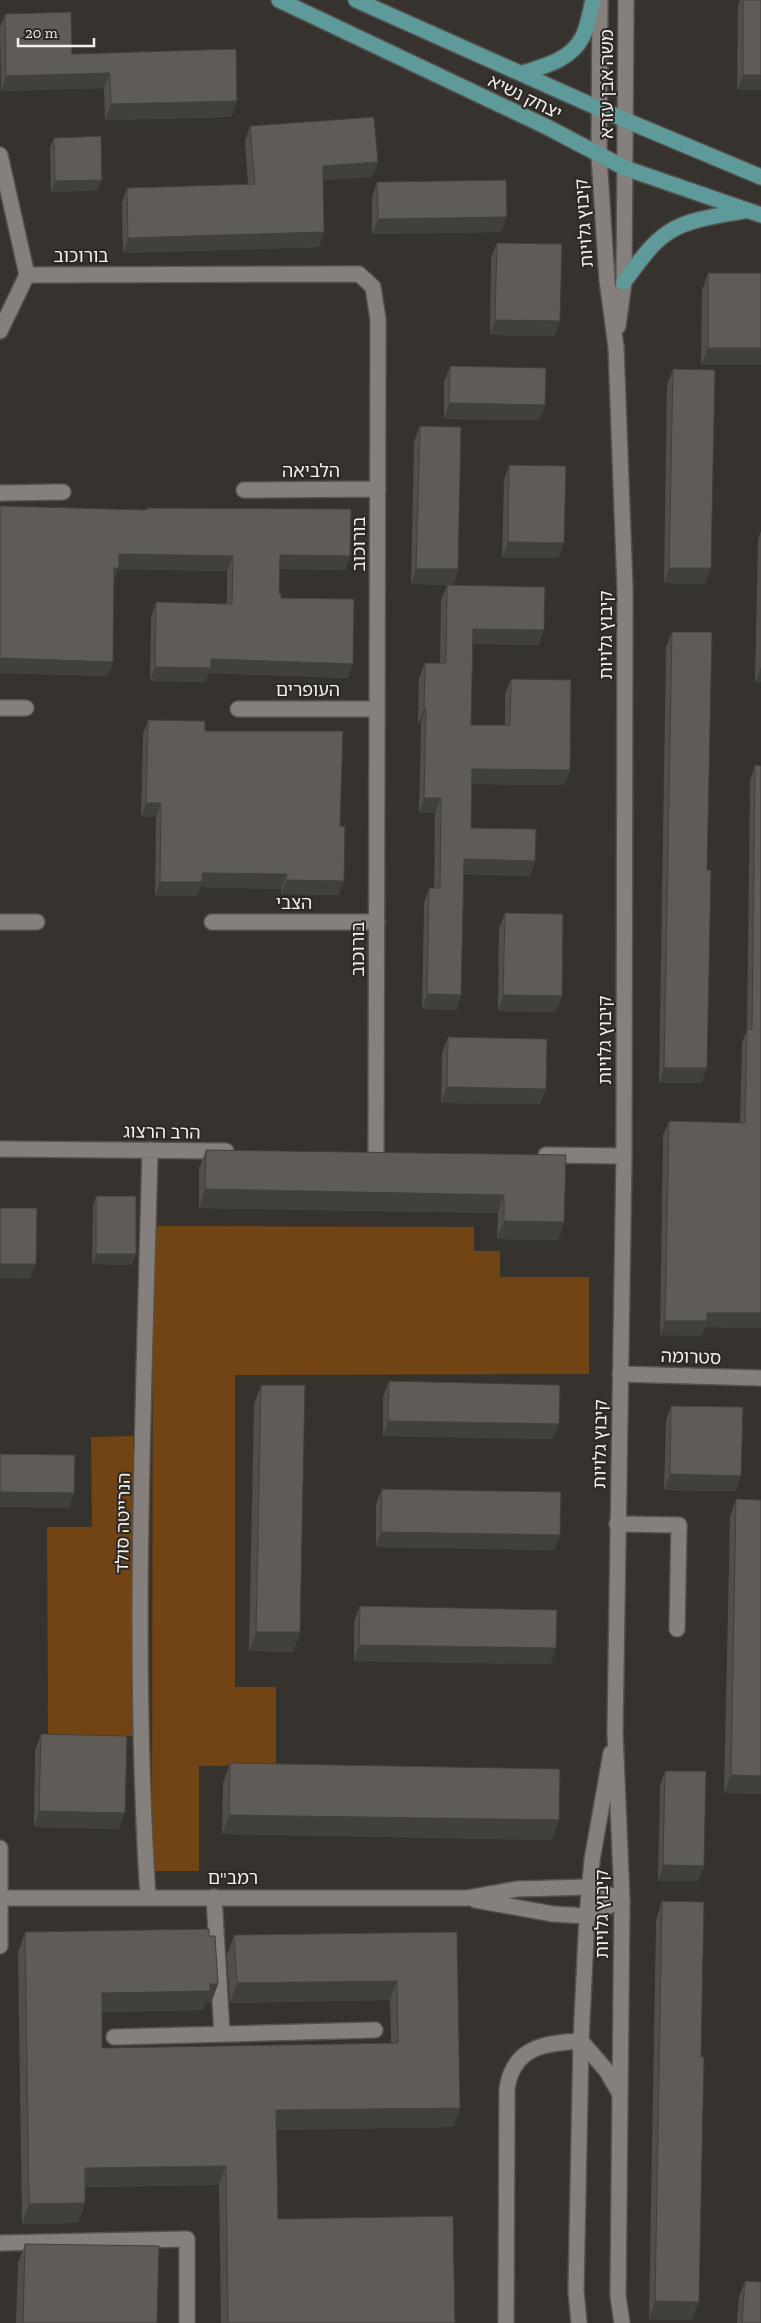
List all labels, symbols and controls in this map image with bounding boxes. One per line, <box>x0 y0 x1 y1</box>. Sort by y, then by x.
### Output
scale bar <box>18 15 94 47</box>
text: 20 m <box>25 24 58 42</box>
street label: משה אבן עזרא <box>596 29 618 139</box>
street label: יצחק נשיא <box>485 70 565 124</box>
street label: קיבוץ גלויות <box>570 178 598 268</box>
street label: בורוכוב <box>53 245 109 267</box>
street label: הלביאה <box>282 460 340 482</box>
street label: בורוכוב <box>348 516 370 572</box>
street label: קיבוץ גלויות <box>595 590 617 680</box>
street label: העופרים <box>276 679 340 701</box>
street label: הצבי <box>276 892 312 914</box>
street label: בורוכוב <box>347 921 369 977</box>
street label: קיבוץ גלויות <box>594 995 616 1085</box>
street label: הרב הרצוג <box>123 1120 201 1144</box>
street label: סטרומה <box>660 1345 722 1369</box>
street label: קיבוץ גלויות <box>588 1399 612 1489</box>
street label: הנרייטה סולד <box>111 1472 135 1574</box>
street label: רמב"ם <box>208 1867 258 1889</box>
street label: קיבוץ גלויות <box>591 1869 613 1959</box>

